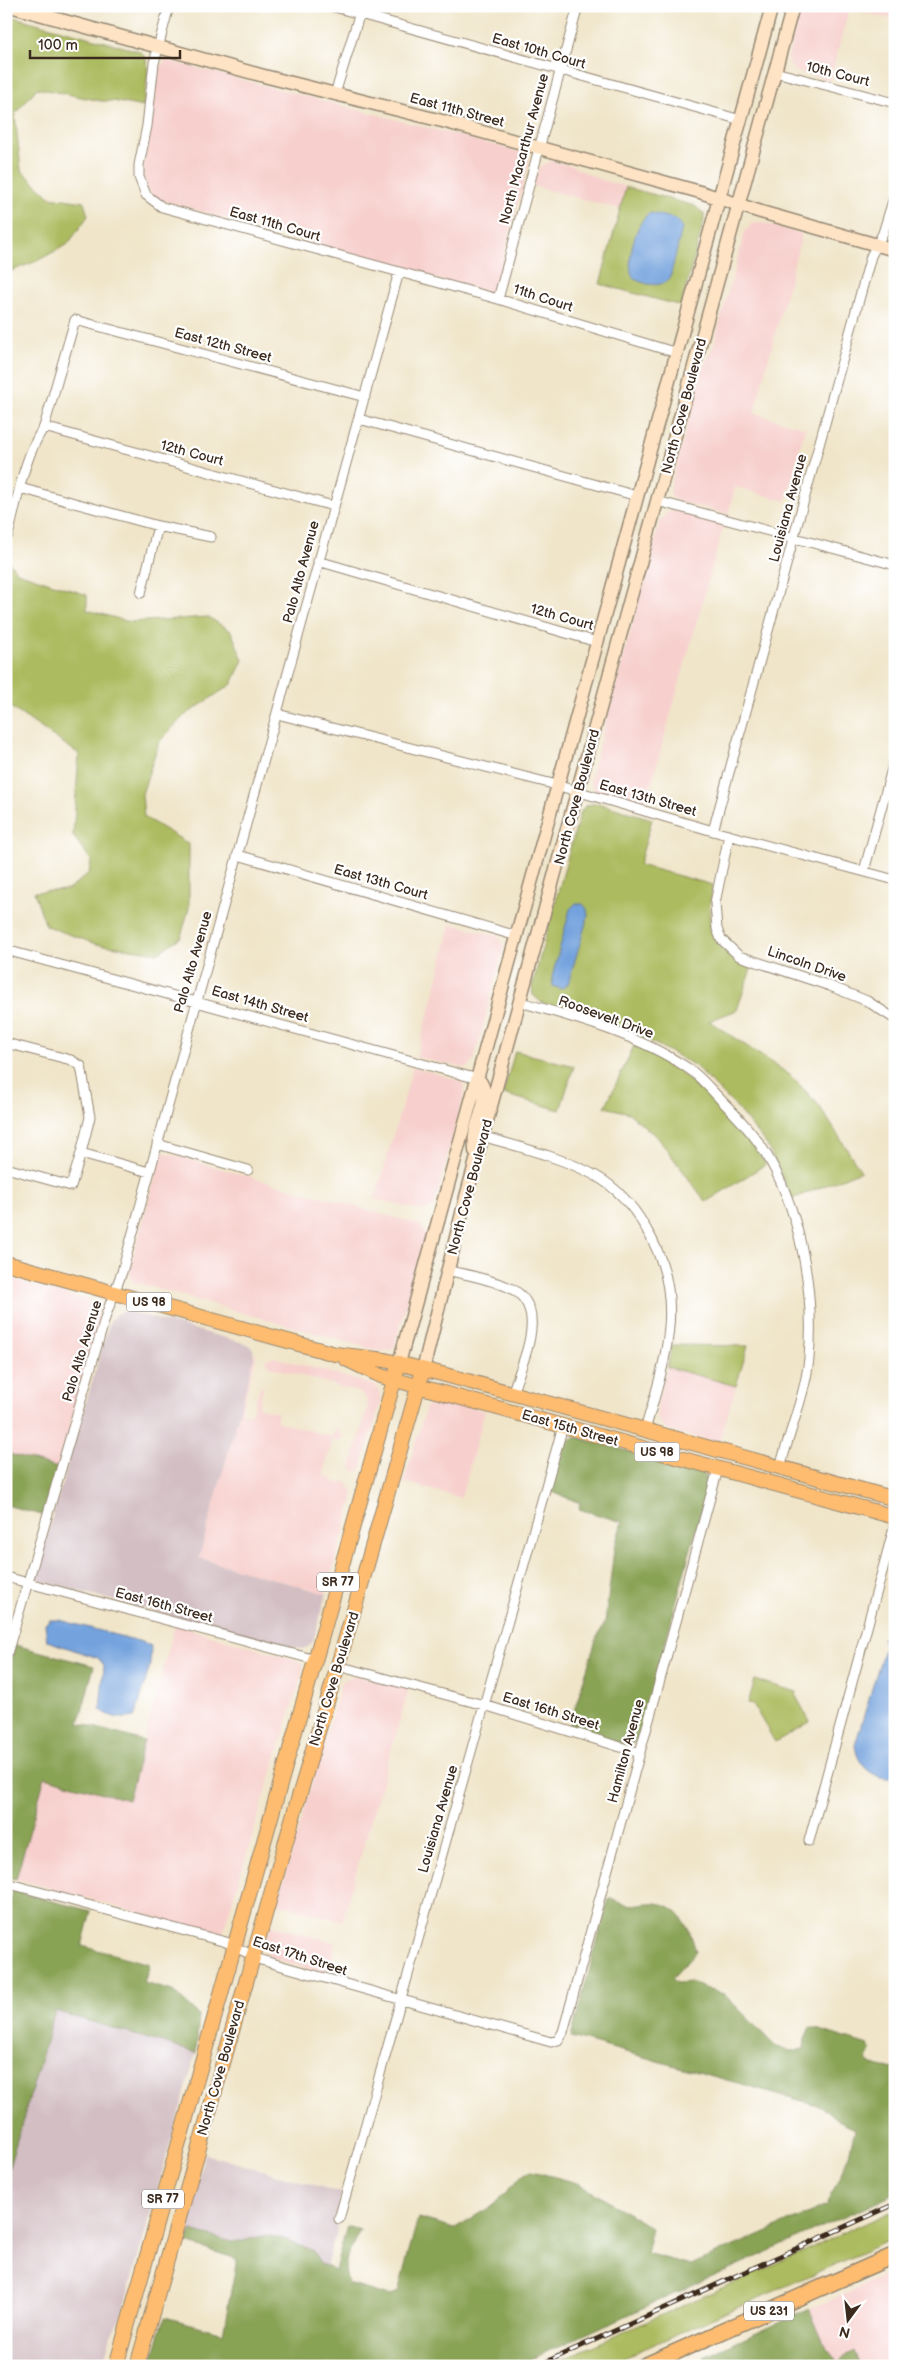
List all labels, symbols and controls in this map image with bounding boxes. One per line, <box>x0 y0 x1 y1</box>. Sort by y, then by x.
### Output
scale bar <box>30 28 180 60</box>
street label: East 10th Court <box>490 30 588 73</box>
text: 100 m <box>38 36 78 55</box>
street label: 10th Court <box>805 58 872 90</box>
street label: North Macarthur Avenue <box>496 72 552 226</box>
street label: East 11th Street <box>408 89 507 131</box>
street label: East 11th Court <box>228 203 323 245</box>
street label: 11th Court <box>511 280 576 316</box>
street label: East 12th Street <box>173 324 274 366</box>
street label: North Cove Boulevard <box>658 336 710 476</box>
street label: 12th Court <box>159 436 226 470</box>
street label: Louisiana Avenue <box>765 452 811 564</box>
street label: Palo Alto Avenue <box>279 519 323 625</box>
street label: 12th Court <box>529 600 596 634</box>
street label: North Cove Boulevard <box>551 727 603 867</box>
street label: East 13th Street <box>598 776 699 820</box>
street label: East 13th Court <box>332 860 431 904</box>
street label: Palo Alto Avenue <box>170 909 216 1015</box>
street label: Lincoln Drive <box>765 943 849 985</box>
street label: East 14th Street <box>210 982 311 1026</box>
street label: Roosevelt Drive <box>556 992 656 1042</box>
street label: North Cove Boulevard <box>444 1117 496 1257</box>
road number: US 98 <box>126 1292 172 1311</box>
street label: Palo Alto Avenue <box>58 1298 106 1404</box>
street label: East 15th Street <box>520 1406 621 1450</box>
road number: US 98 <box>634 1442 680 1461</box>
road number: SR 77 <box>317 1572 359 1591</box>
street label: East 16th Street <box>113 1584 215 1626</box>
street label: North Cove Boulevard <box>305 1610 363 1748</box>
street label: East 16th Street <box>501 1688 602 1734</box>
street label: Hamilton Avenue <box>604 1697 648 1805</box>
street label: Louisiana Avenue <box>414 1763 462 1875</box>
street label: East 17th Street <box>251 1933 350 1980</box>
street label: North Cove Boulevard <box>194 1998 248 2138</box>
road number: SR 77 <box>142 2190 184 2208</box>
north arrow <box>824 2294 874 2344</box>
road number: US 231 <box>744 2302 794 2320</box>
text: N <box>837 2323 852 2342</box>

